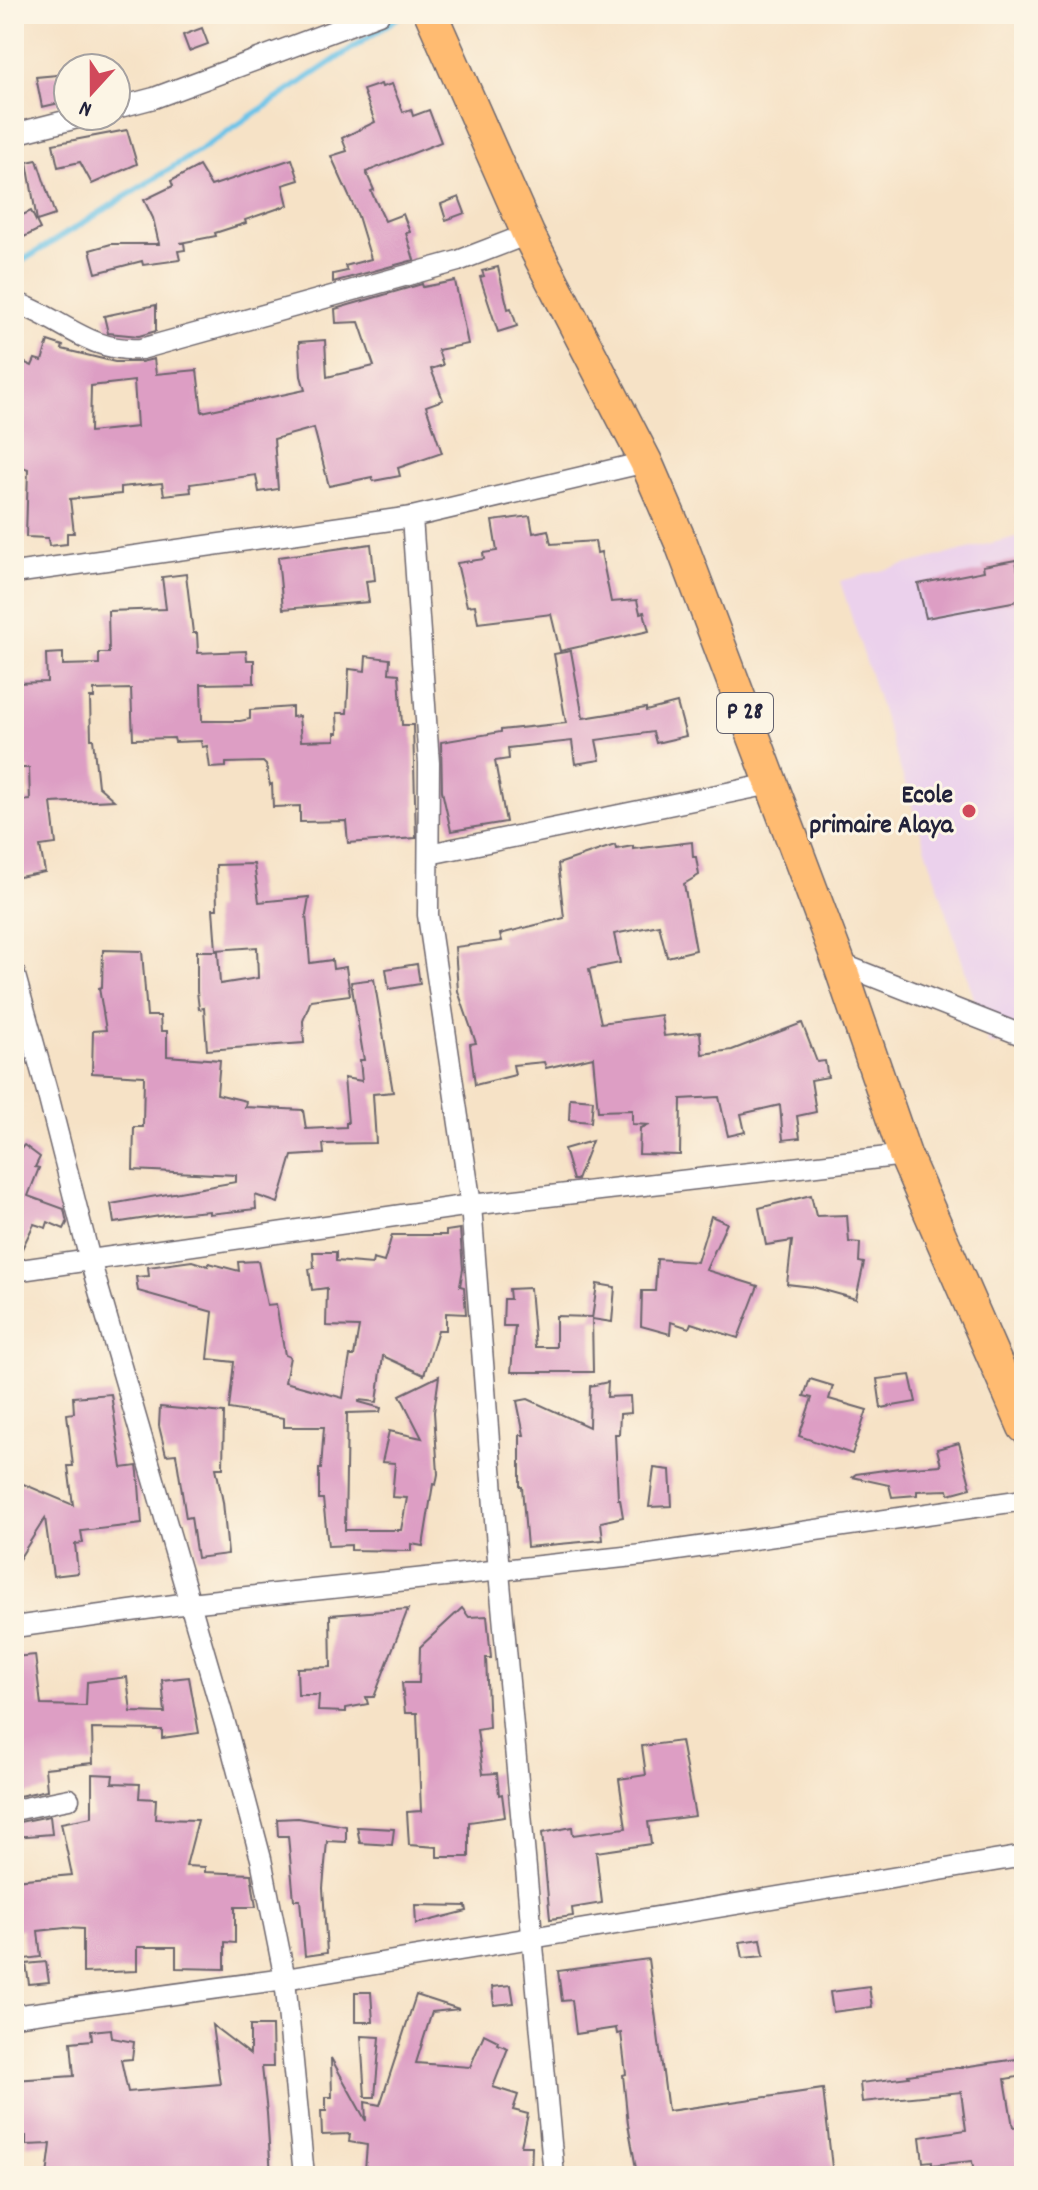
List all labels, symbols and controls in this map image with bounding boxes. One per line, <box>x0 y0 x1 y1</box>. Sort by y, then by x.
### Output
north arrow <box>52 52 132 132</box>
text: N <box>75 91 97 124</box>
road number: P 28 <box>717 693 773 733</box>
place label: Ecole primaire Alaya <box>809 778 954 845</box>
marker: Ecole primaire Alaya <box>960 802 978 820</box>

